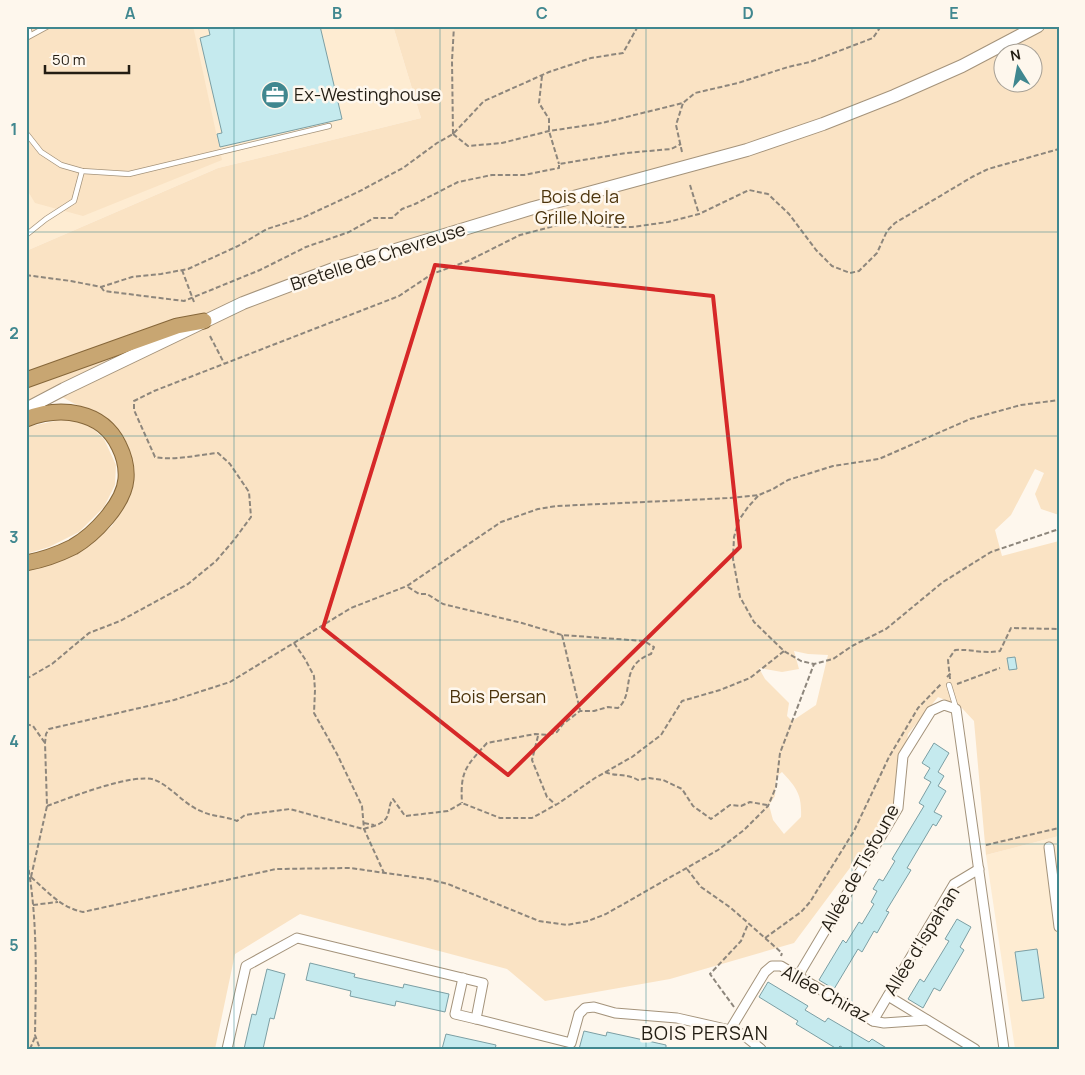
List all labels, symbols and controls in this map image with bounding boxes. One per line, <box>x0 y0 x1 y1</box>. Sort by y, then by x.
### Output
text: A <box>125 2 136 24</box>
text: B <box>332 2 342 24</box>
text: C <box>536 2 548 24</box>
text: D <box>742 2 754 24</box>
text: E <box>949 2 959 24</box>
scale bar <box>45 42 129 74</box>
north arrow <box>992 42 1042 92</box>
text: N <box>1009 44 1022 65</box>
text: 50 m <box>52 49 86 70</box>
office icon: Ex-Westinghouse <box>260 80 290 110</box>
place label: Ex-Westinghouse <box>294 82 441 106</box>
text: 1 <box>10 118 18 140</box>
park label: Bois de la Grille Noire <box>535 184 625 229</box>
street label: Bretelle de Chevreuse <box>287 216 468 296</box>
text: 2 <box>9 322 19 344</box>
text: 3 <box>9 526 19 548</box>
park label: Bois Persan <box>450 684 546 708</box>
text: 4 <box>9 730 19 752</box>
street label: Allée de Tisfoune <box>814 800 904 935</box>
street label: Allée d'Ispahan <box>878 881 964 1000</box>
text: 5 <box>9 934 19 956</box>
street label: Allée Chiraz <box>778 959 875 1027</box>
district label: BOIS PERSAN <box>641 1020 769 1046</box>

